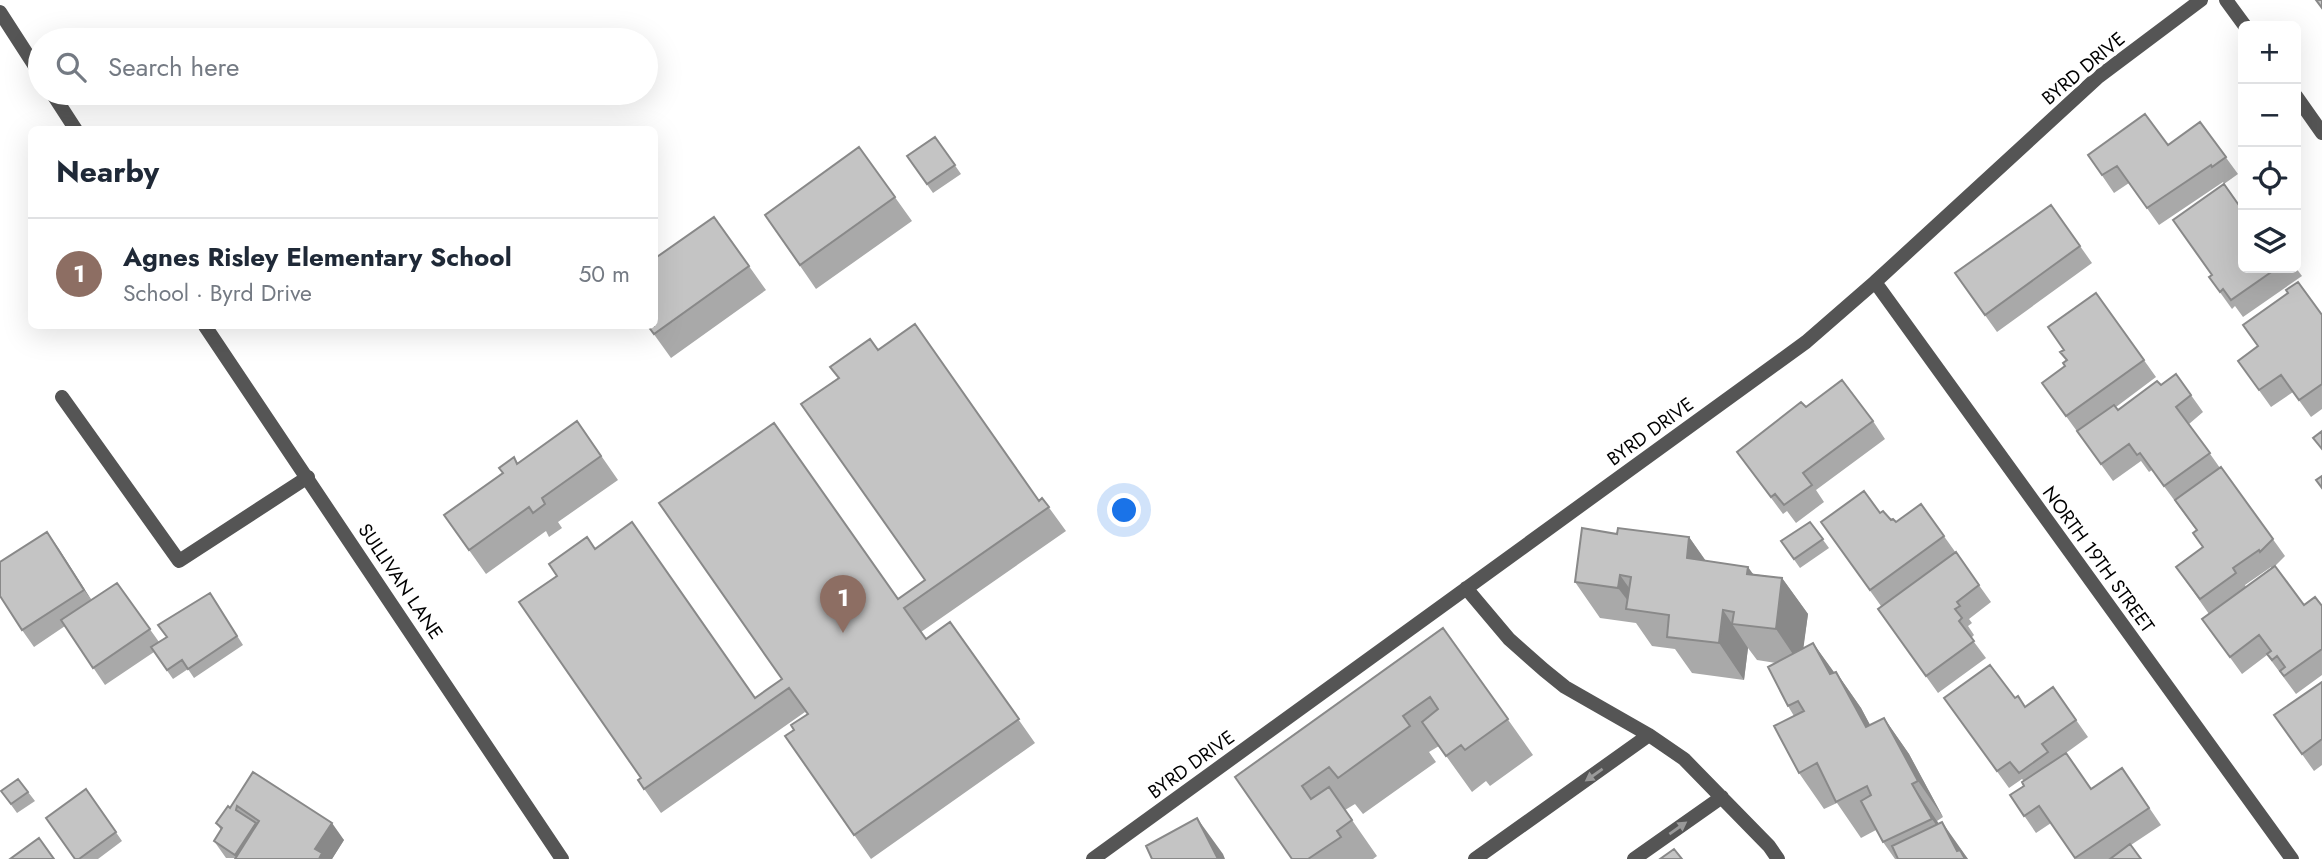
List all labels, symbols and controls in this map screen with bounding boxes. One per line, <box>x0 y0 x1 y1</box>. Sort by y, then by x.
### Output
map controls <box>2238 21 2301 273</box>
button: + <box>2238 21 2301 84</box>
street label: BYRD DRIVE <box>2036 26 2131 111</box>
search box <box>28 28 658 105</box>
icon: search <box>52 48 90 86</box>
text: Search here <box>108 48 240 86</box>
button: − <box>2238 84 2301 147</box>
button: locate <box>2238 147 2301 210</box>
text: Nearby <box>56 150 159 193</box>
button: layers <box>2238 210 2301 273</box>
text: Agnes Risley Elementary School <box>123 238 512 276</box>
text: 1 <box>73 257 85 291</box>
text: 50 m <box>578 257 630 291</box>
text: School · Byrd Drive <box>123 276 312 310</box>
street label: BYRD DRIVE <box>1601 391 1699 472</box>
street label: NORTH 19TH STREET <box>2036 481 2161 638</box>
your location <box>1107 493 1141 527</box>
street label: SULLIVAN LANE <box>352 518 449 645</box>
pin: 1 <box>820 575 866 633</box>
street label: BYRD DRIVE <box>1142 724 1240 805</box>
one-way arrow <box>1585 768 1603 782</box>
one-way arrow <box>1669 821 1687 835</box>

